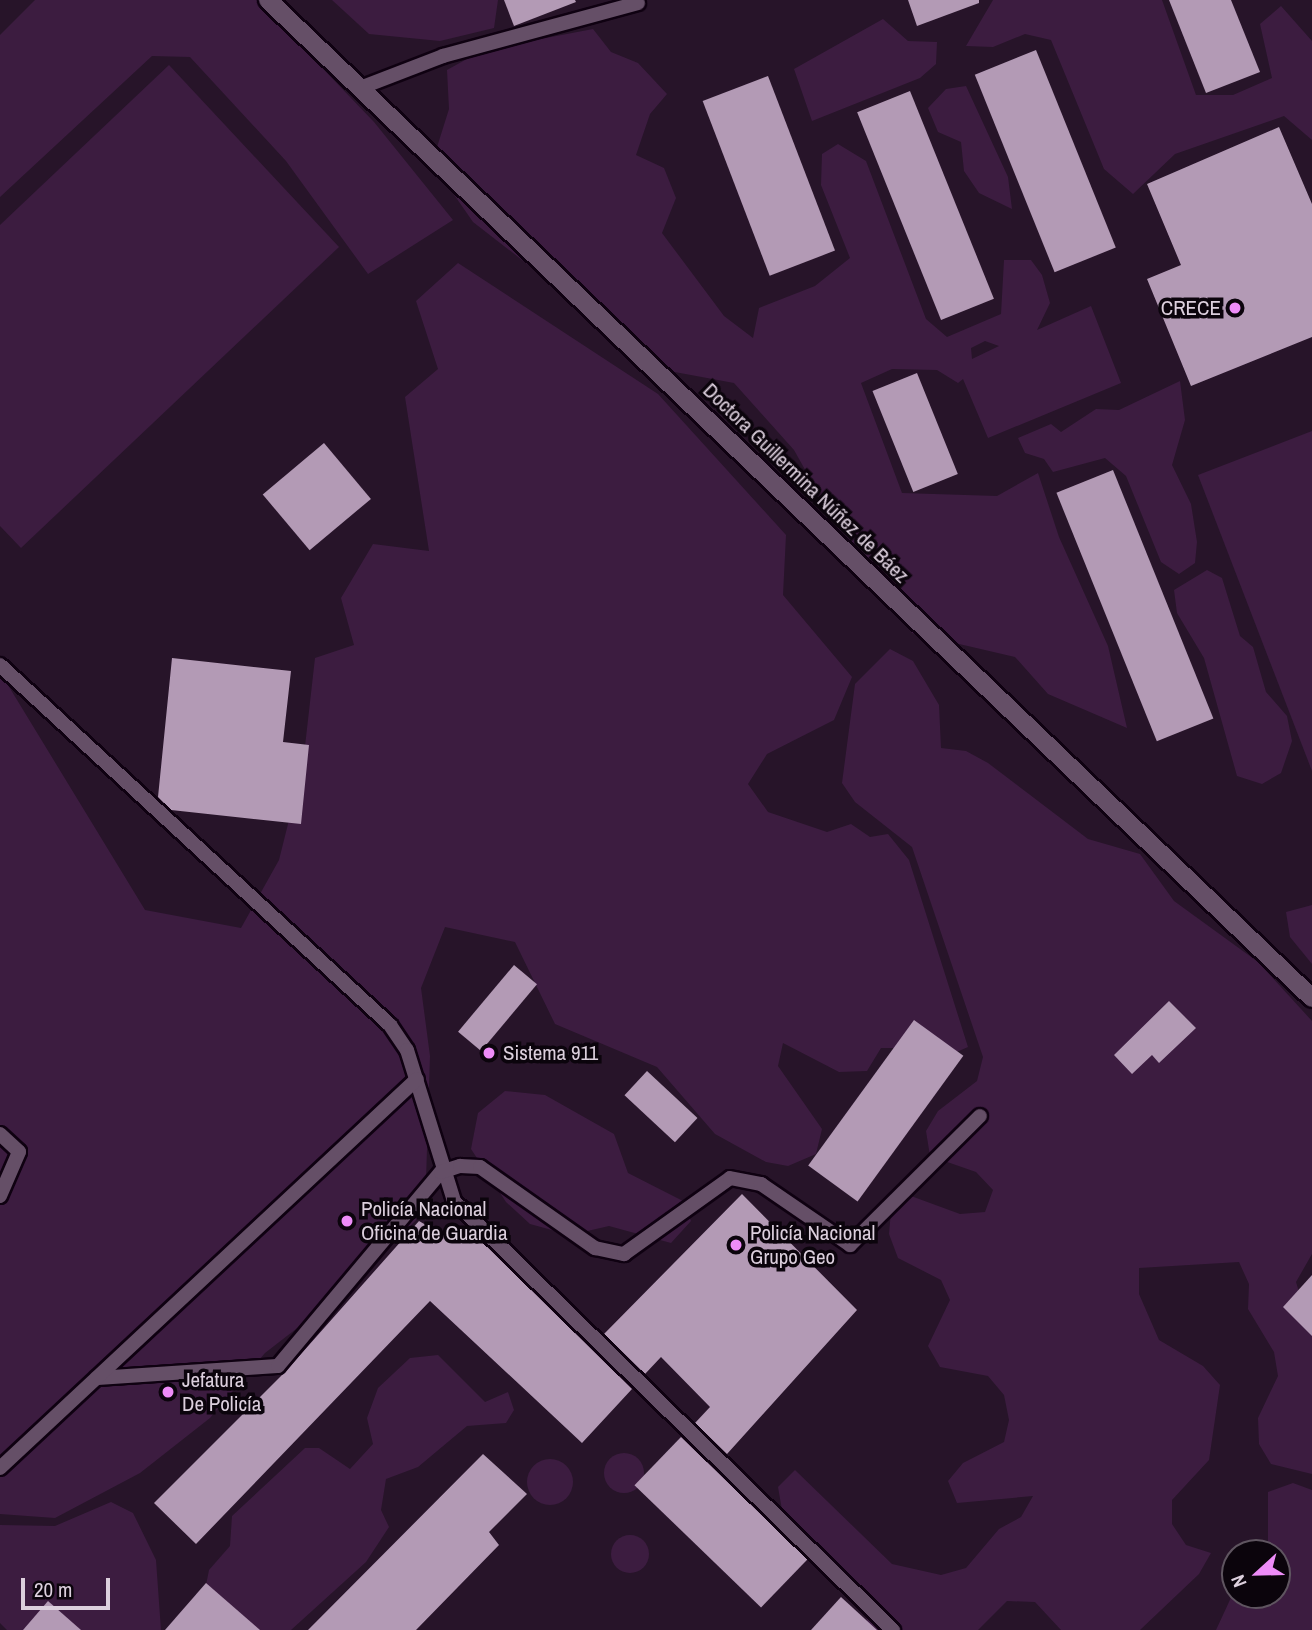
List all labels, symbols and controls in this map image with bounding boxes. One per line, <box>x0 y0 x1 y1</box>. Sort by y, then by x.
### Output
place label: CRECE <box>1161 295 1221 321</box>
marker: CRECE <box>1227 300 1243 316</box>
street label: Doctora Guillermina Núñez de Báez <box>698 378 914 588</box>
place label: Sistema 911 <box>503 1040 598 1066</box>
marker: Sistema 911 <box>481 1045 497 1061</box>
place label: Policía Nacional Oficina de Guardia <box>361 1196 507 1246</box>
marker: Policía Nacional Oficina de Guardia <box>339 1213 355 1229</box>
place label: Policía Nacional Grupo Geo <box>750 1220 875 1270</box>
marker: Policía Nacional Grupo Geo <box>728 1237 744 1253</box>
place label: Jefatura De Policía <box>182 1367 261 1417</box>
marker: Jefatura De Policía <box>160 1384 176 1400</box>
north arrow <box>1221 1539 1291 1609</box>
scale bar <box>24 1564 114 1608</box>
text: N <box>1224 1571 1253 1591</box>
text: 20 m <box>34 1575 72 1604</box>

